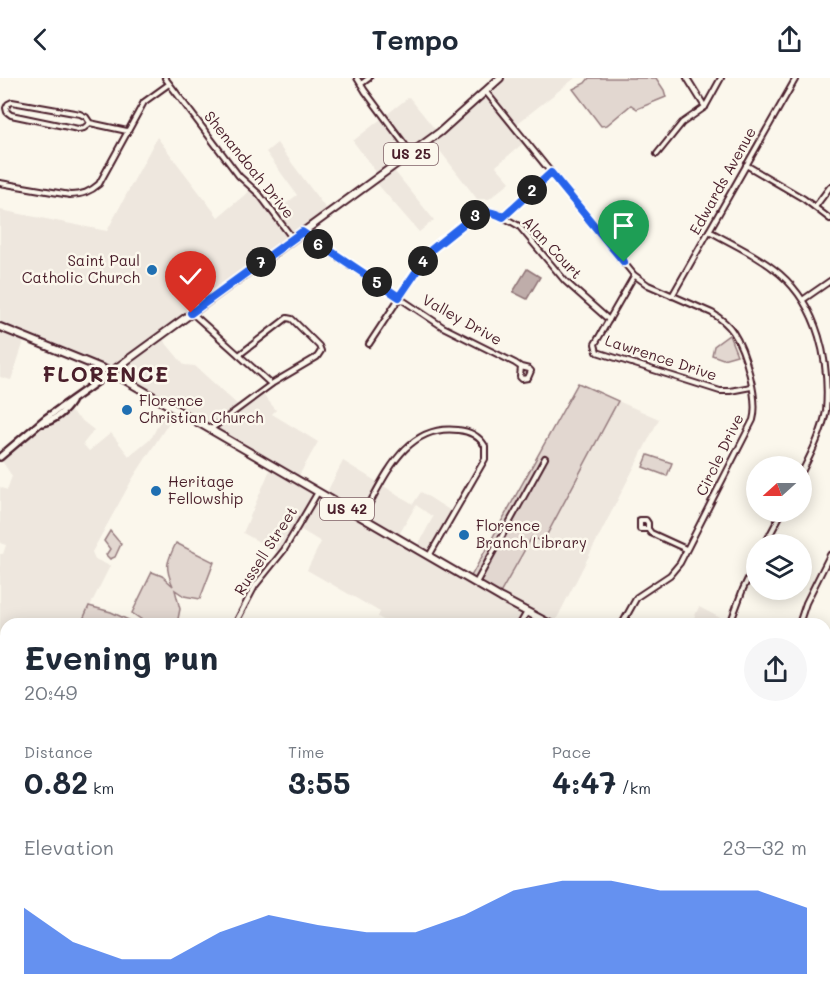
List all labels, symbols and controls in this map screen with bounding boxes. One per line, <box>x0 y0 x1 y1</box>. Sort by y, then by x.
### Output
text: Tempo <box>372 22 458 57</box>
icon: back <box>24 23 57 56</box>
icon: share <box>773 23 806 56</box>
street label: Shenandoah Drive <box>200 106 299 222</box>
street label: Edwards Avenue <box>684 123 760 238</box>
road number: US 25 <box>384 143 438 165</box>
pin: 2 <box>517 175 547 205</box>
text: 2 <box>528 179 536 200</box>
pin: 3 <box>460 200 490 230</box>
pin <box>598 200 649 262</box>
text: 3 <box>470 204 480 225</box>
icon: arrive <box>607 209 640 242</box>
street label: Alan Court <box>519 212 587 283</box>
pin: 6 <box>303 229 333 259</box>
text: 6 <box>313 233 323 254</box>
pin: 4 <box>408 246 438 276</box>
pin: 7 <box>246 247 276 277</box>
place label: Saint Paul Catholic Church <box>22 250 140 287</box>
text: 4 <box>418 250 428 271</box>
pin <box>165 251 216 313</box>
text: 7 <box>257 251 265 272</box>
icon: check <box>174 260 207 293</box>
marker: Saint Paul Catholic Church <box>145 263 159 277</box>
pin: 5 <box>362 267 392 297</box>
text: 5 <box>372 271 382 292</box>
street label: Valley Drive <box>419 289 506 349</box>
street label: Lawrence Drive <box>603 330 720 385</box>
district label: FLORENCE <box>42 360 170 387</box>
place label: Florence Christian Church <box>139 390 263 427</box>
marker: Florence Christian Church <box>120 403 134 417</box>
street label: Circle Drive <box>691 410 748 499</box>
north arrow <box>746 456 812 522</box>
map controls <box>746 456 812 600</box>
place label: Heritage Fellowship <box>168 471 243 508</box>
marker: Heritage Fellowship <box>149 484 163 498</box>
road number: US 42 <box>320 498 374 520</box>
street label: Russell Street <box>229 502 301 599</box>
place label: Florence Branch Library <box>476 515 587 552</box>
marker: Florence Branch Library <box>457 528 471 542</box>
button: layers <box>746 534 812 600</box>
text: Evening run <box>24 635 218 678</box>
button: share <box>744 638 807 701</box>
text: 20:49 <box>24 679 77 705</box>
text: Distance <box>24 741 93 762</box>
text: Time <box>288 741 324 762</box>
text: Pace <box>552 741 591 762</box>
text: 0.82 <box>24 762 88 802</box>
text: 3:55 <box>288 762 351 802</box>
text: 4:47 <box>552 762 616 802</box>
text: km <box>88 777 114 798</box>
text: /km <box>616 777 651 798</box>
text: Elevation <box>24 834 114 860</box>
text: 23–32 m <box>723 834 807 860</box>

